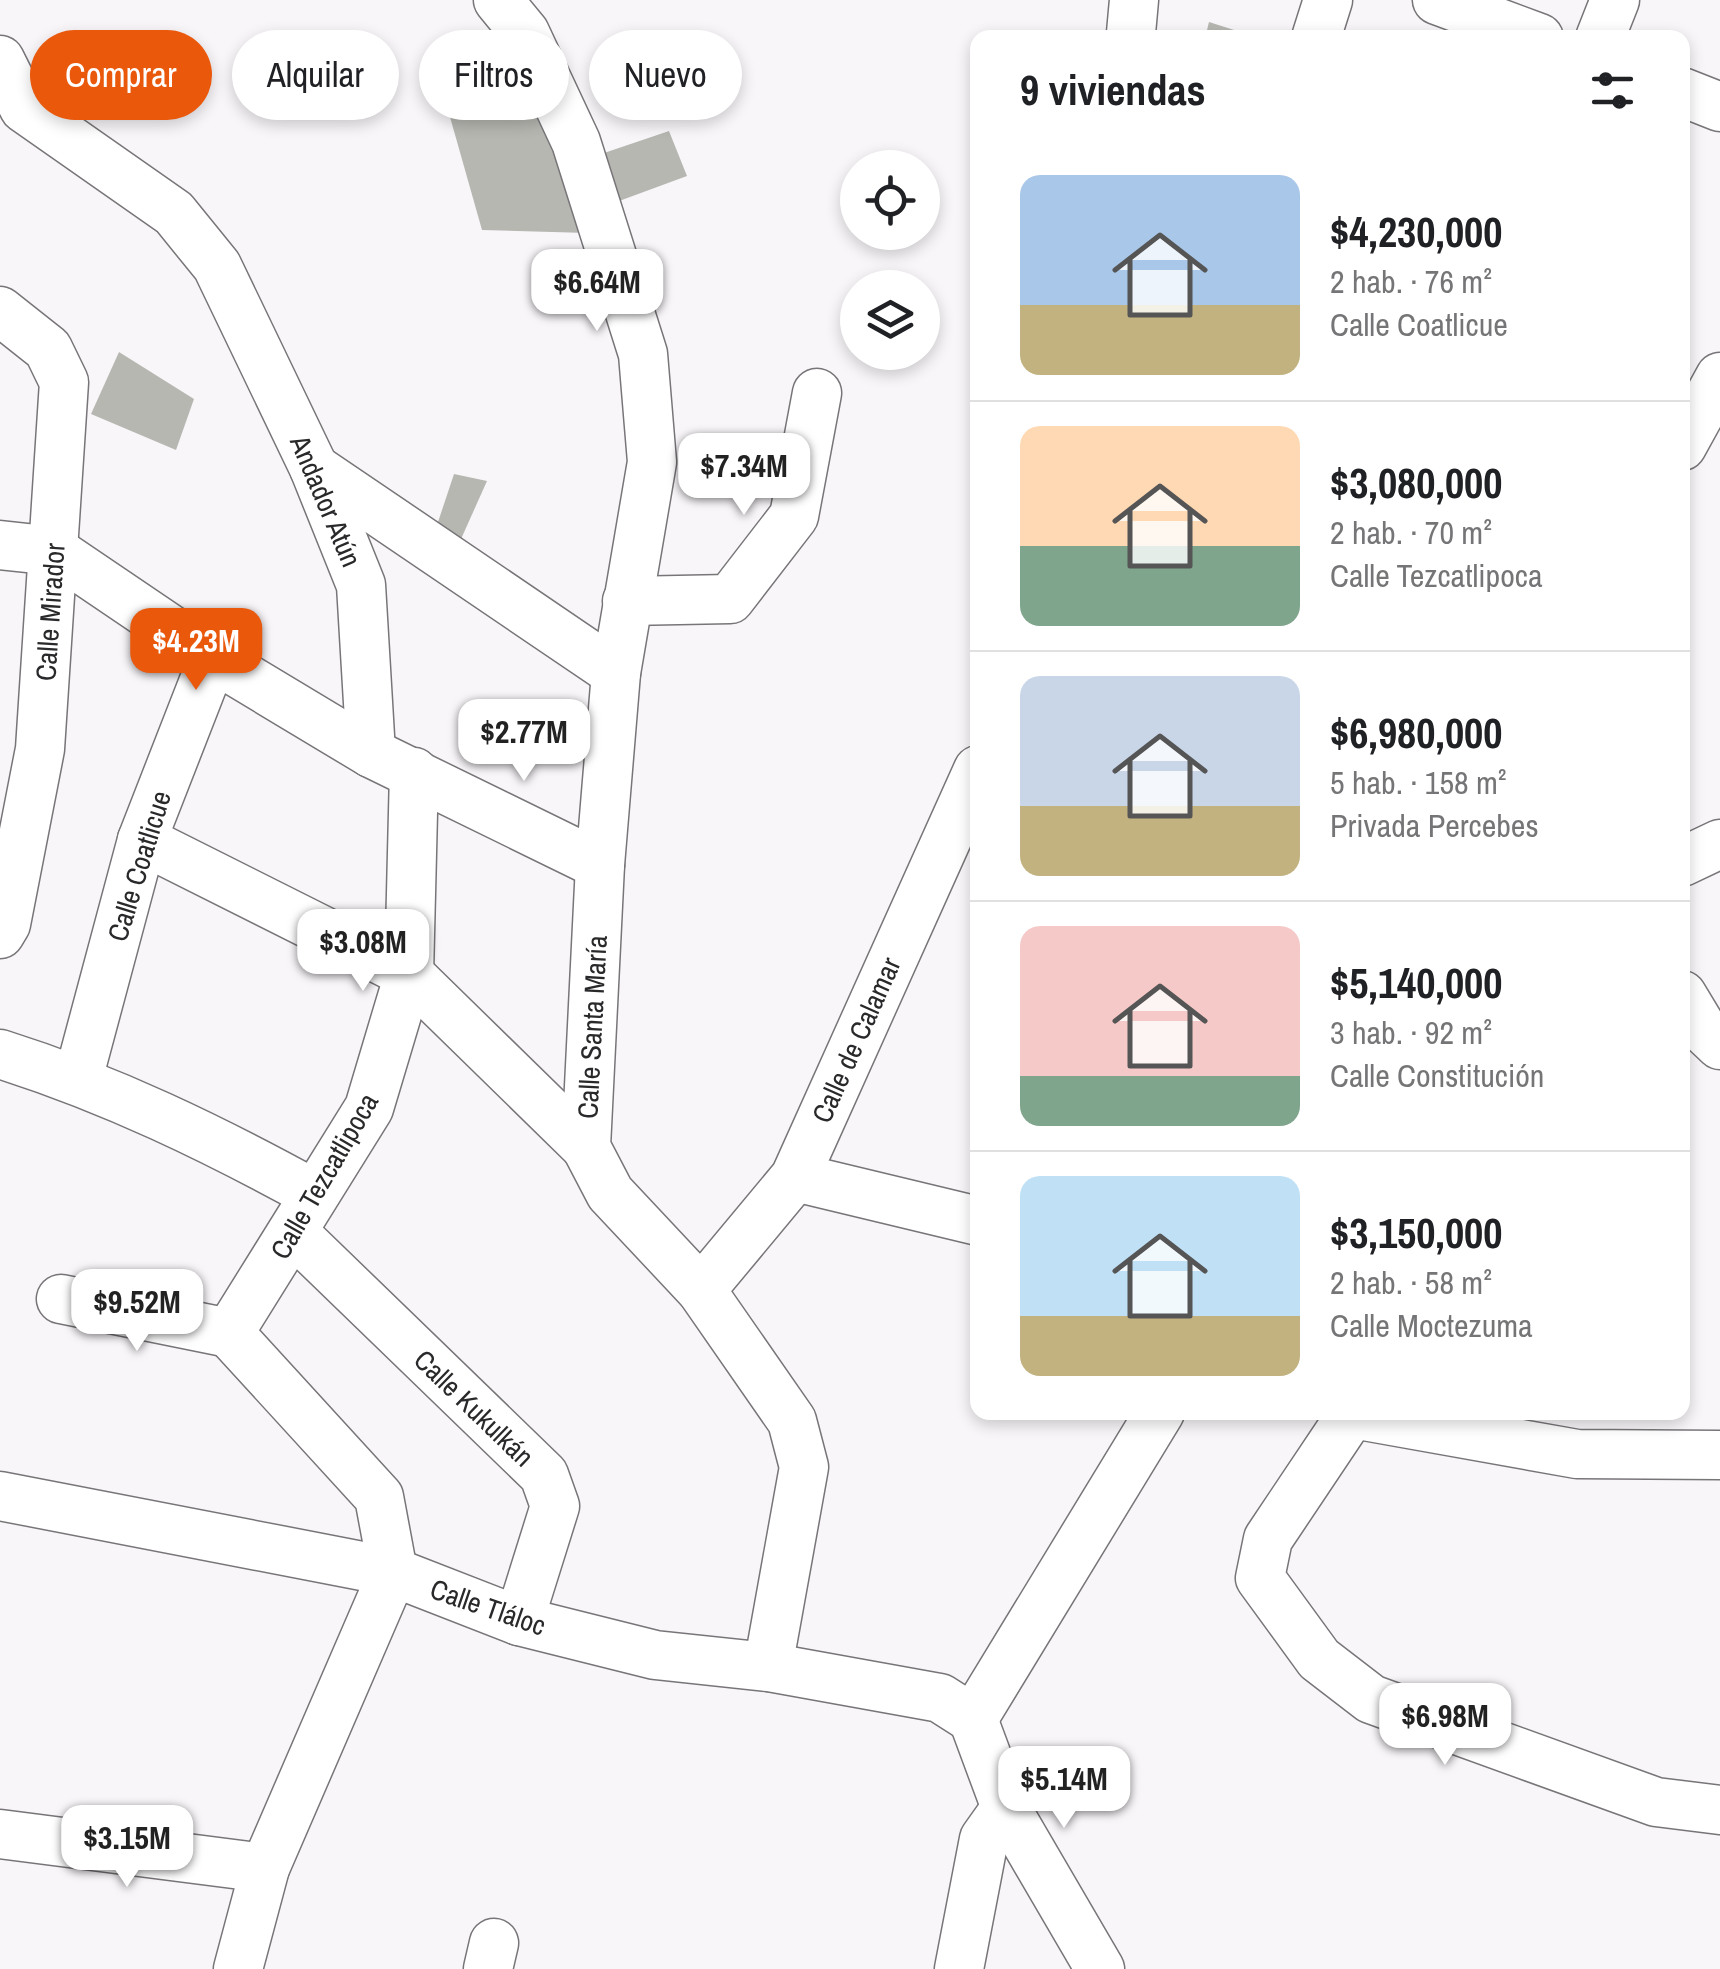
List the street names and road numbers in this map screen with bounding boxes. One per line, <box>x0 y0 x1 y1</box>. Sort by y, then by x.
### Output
street label: Andador Atún <box>281 429 371 572</box>
street label: Calle Mirador <box>26 542 74 682</box>
street label: Calle Coatlicue <box>98 786 180 946</box>
street label: Calle Santa María <box>568 934 616 1120</box>
street label: Calle de Calamar <box>803 951 910 1129</box>
street label: Calle Tezcatlipoca <box>261 1086 387 1266</box>
street label: Calle Kukulkán <box>406 1341 542 1475</box>
street label: Calle Tláloc <box>425 1570 551 1644</box>

